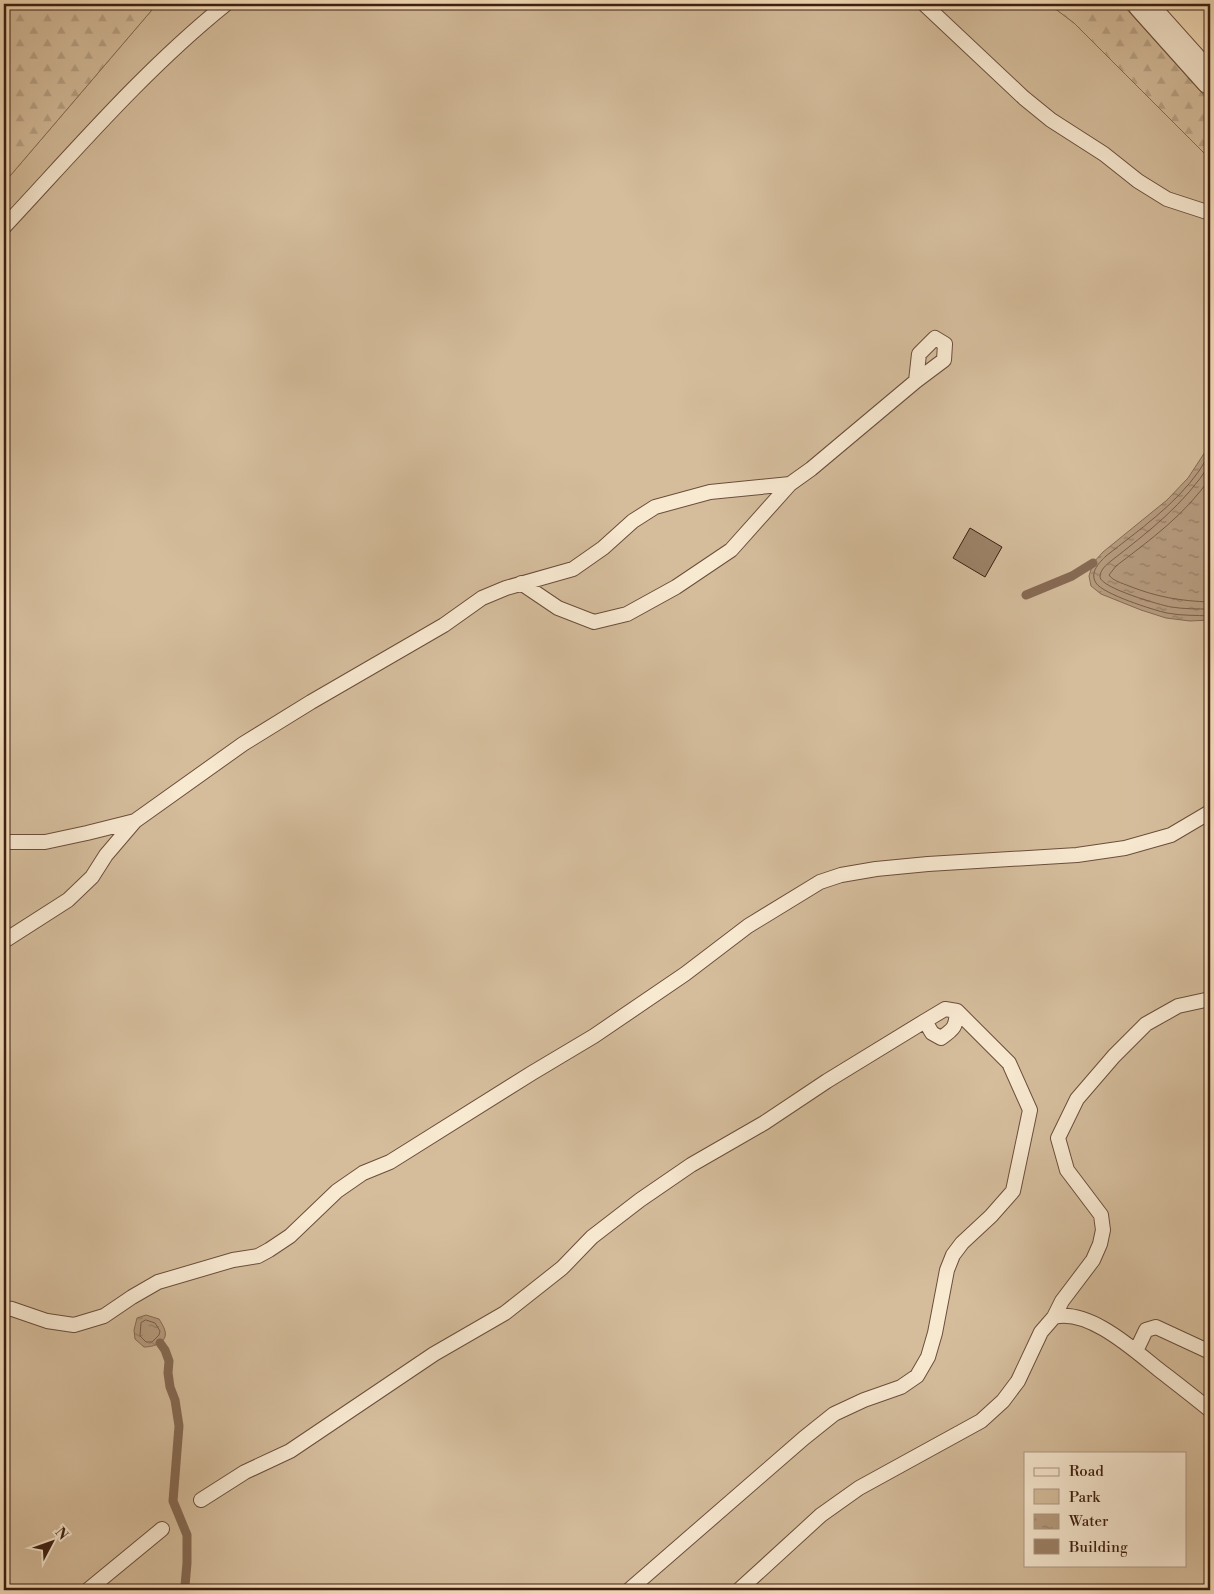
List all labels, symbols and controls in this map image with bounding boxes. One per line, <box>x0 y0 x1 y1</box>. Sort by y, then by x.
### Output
legend <box>1024 1452 1186 1566</box>
text: Road <box>1069 1462 1104 1481</box>
text: Park <box>1069 1488 1101 1507</box>
text: Water <box>1068 1512 1109 1531</box>
north arrow <box>28 1516 78 1566</box>
text: N <box>51 1524 71 1544</box>
text: Building <box>1068 1538 1128 1557</box>

